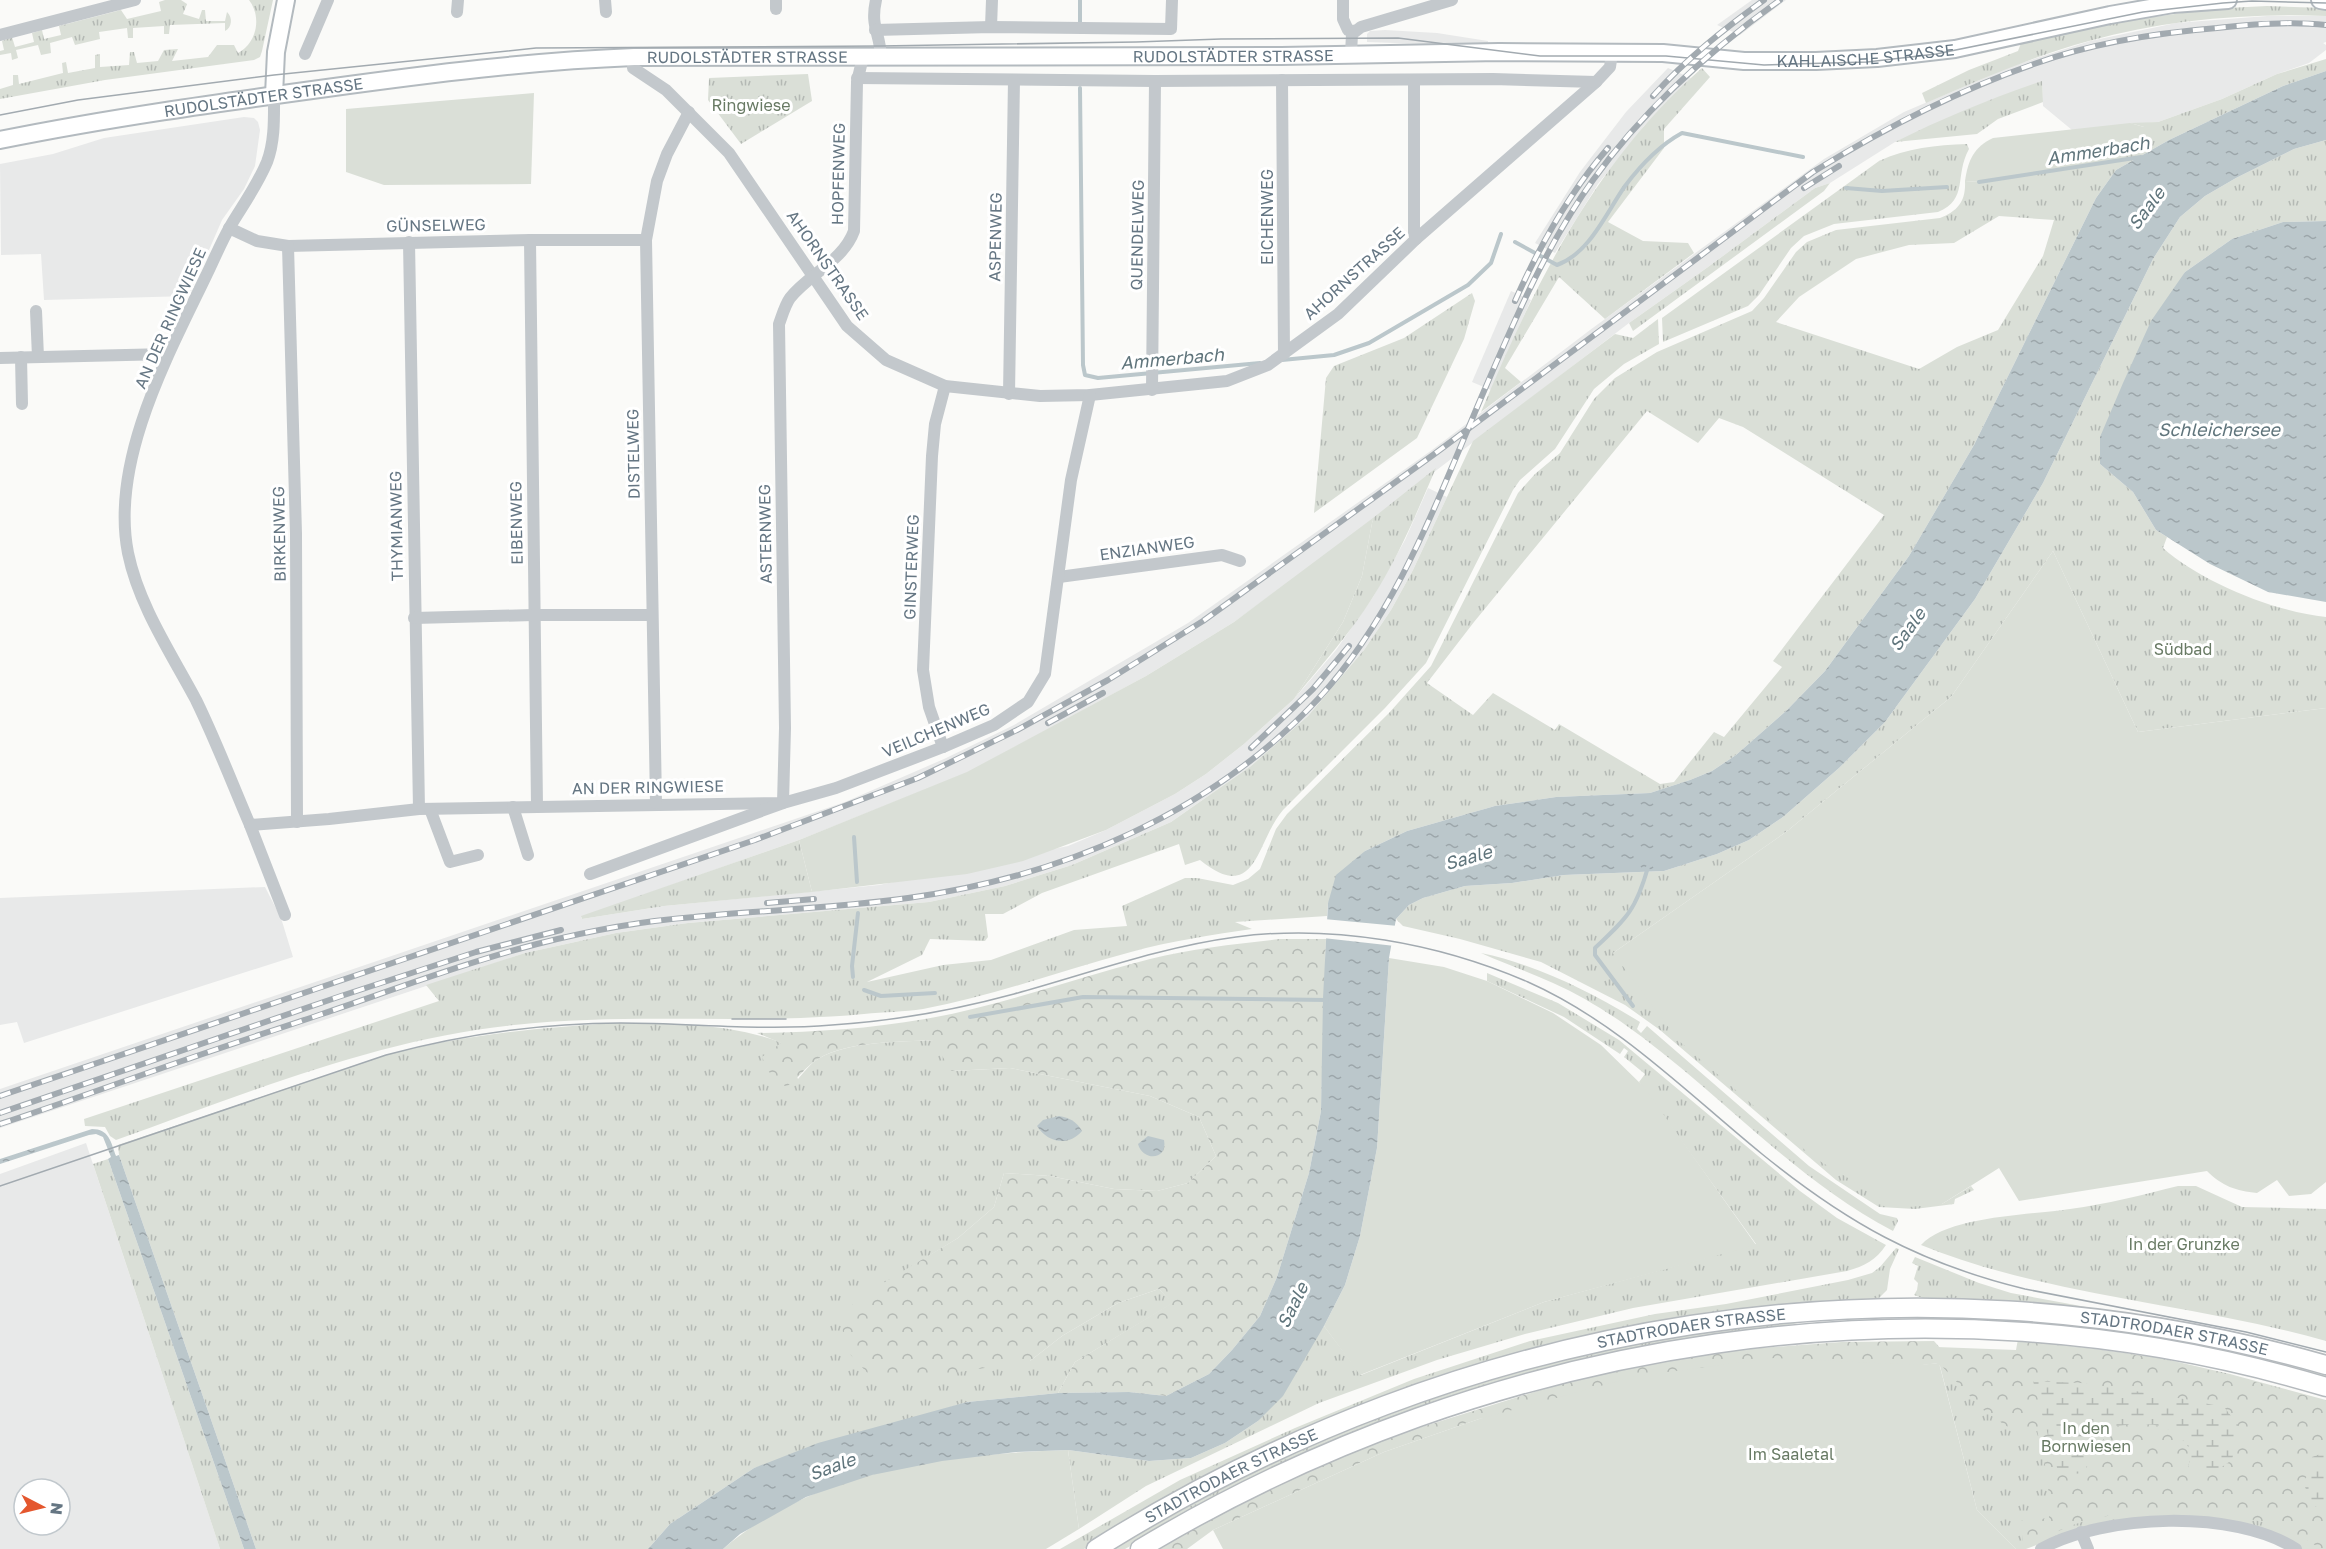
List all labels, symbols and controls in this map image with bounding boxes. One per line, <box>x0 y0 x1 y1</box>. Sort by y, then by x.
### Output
street label: KAHLAISCHE STRASSE <box>1776 39 1956 71</box>
street label: RUDOLSTÄDTER STRASSE <box>1133 45 1334 66</box>
street label: RUDOLSTÄDTER STRASSE <box>647 47 848 67</box>
street label: RUDOLSTÄDTER STRASSE <box>162 73 364 121</box>
park label: Ringwiese <box>711 95 791 115</box>
street label: HOPFENWEG <box>827 123 849 225</box>
water label: Ammerbach <box>2045 131 2152 169</box>
street label: EICHENWEG <box>1257 169 1277 265</box>
street label: QUENDELWEG <box>1126 179 1148 291</box>
water label: Saale <box>2123 181 2170 234</box>
street label: ASPENWEG <box>984 192 1006 282</box>
street label: AHORNSTRASSE <box>783 206 873 324</box>
street label: GÜNSELWEG <box>386 214 486 236</box>
street label: AHORNSTRASSE <box>1299 222 1409 324</box>
street label: AN DER RINGWIESE <box>130 244 210 392</box>
water label: Ammerbach <box>1119 342 1225 373</box>
street label: DISTELWEG <box>622 409 644 499</box>
water label: Schleichersee <box>2158 418 2282 440</box>
street label: THYMIANWEG <box>385 471 407 581</box>
street label: EIBENWEG <box>505 481 527 565</box>
street label: ASTERNWEG <box>754 484 776 584</box>
street label: BIRKENWEG <box>268 486 290 582</box>
street label: GINSTERWEG <box>899 514 923 620</box>
street label: ENZIANWEG <box>1098 531 1196 565</box>
water label: Saale <box>1884 602 1931 655</box>
park label: Südbad <box>2154 639 2212 659</box>
street label: VEILCHENWEG <box>879 698 993 762</box>
street label: AN DER RINGWIESE <box>572 776 724 798</box>
water label: Saale <box>1442 839 1496 874</box>
park label: In der Grunzke <box>2128 1234 2240 1254</box>
water label: Saale <box>1272 1277 1313 1331</box>
street label: STADTRODAER STRASSE <box>1595 1304 1787 1352</box>
street label: STADTRODAER STRASSE <box>2079 1307 2270 1359</box>
park label: In den Bornwiesen <box>2041 1418 2131 1456</box>
street label: STADTRODAER STRASSE <box>1141 1424 1321 1527</box>
park label: Im Saaletal <box>1748 1444 1834 1464</box>
water label: Saale <box>806 1447 860 1485</box>
north arrow <box>12 1477 72 1537</box>
text: N <box>46 1502 68 1516</box>

